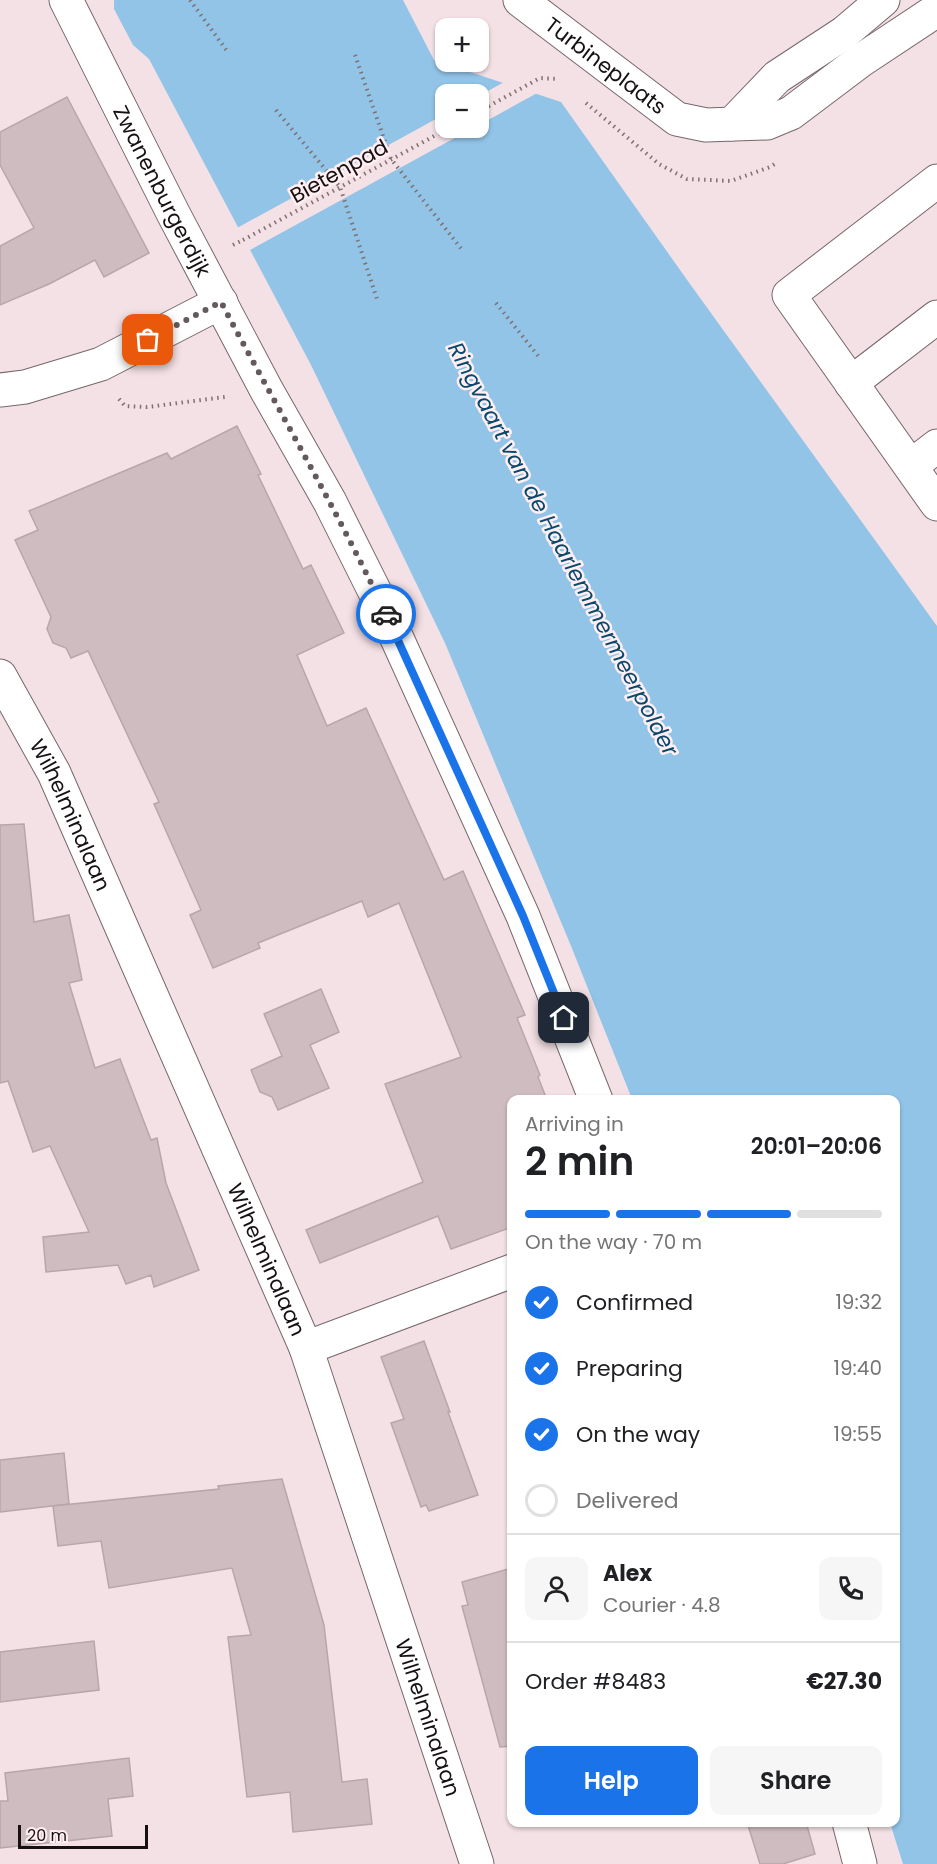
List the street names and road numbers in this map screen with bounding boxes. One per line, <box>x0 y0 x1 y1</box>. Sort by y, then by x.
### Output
street label: Turbineplaats <box>540 10 673 121</box>
street label: Zwanenburgerdijk <box>107 100 219 282</box>
street label: Bietenpad <box>285 132 393 210</box>
street label: Wilhelminalaan <box>23 734 118 895</box>
street label: Wilhelminalaan <box>221 1178 313 1340</box>
street label: Wilhelminalaan <box>389 1635 468 1800</box>

